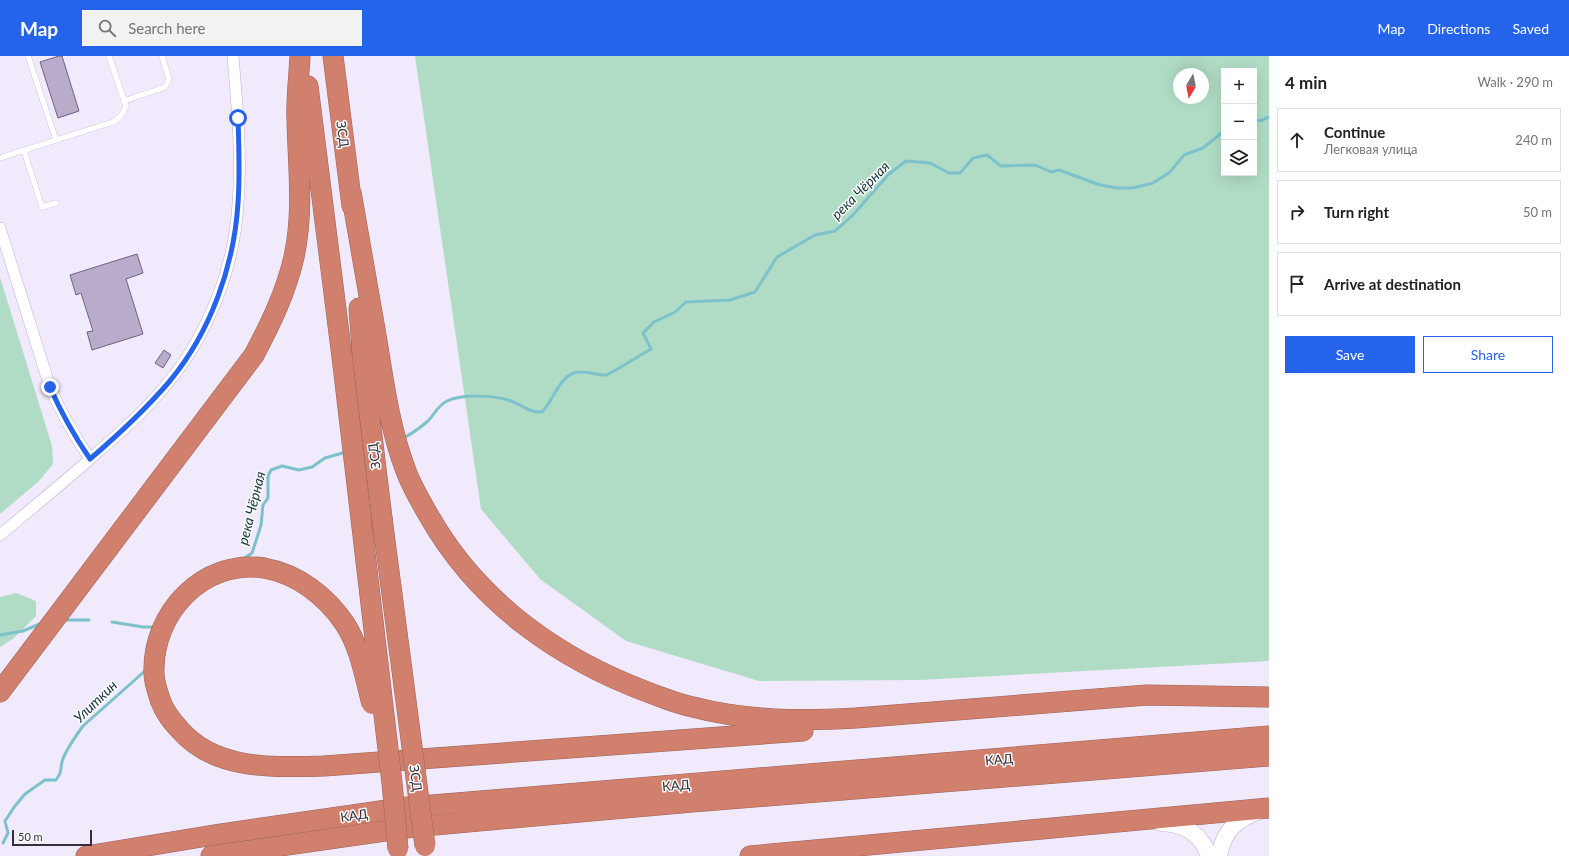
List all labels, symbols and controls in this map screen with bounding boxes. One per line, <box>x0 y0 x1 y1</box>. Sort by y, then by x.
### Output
search box <box>82 10 362 46</box>
text: Map <box>20 17 58 40</box>
icon: search <box>96 17 118 39</box>
text: Search here <box>128 19 206 37</box>
text: Map <box>1378 20 1405 37</box>
text: Directions <box>1427 20 1490 37</box>
text: Saved <box>1512 20 1549 37</box>
north arrow <box>1173 68 1209 104</box>
map controls <box>1221 68 1257 176</box>
button: + <box>1221 68 1257 104</box>
text: 4 min <box>1285 72 1327 93</box>
text: Walk · 290 m <box>1477 74 1553 90</box>
button: − <box>1221 104 1257 140</box>
route start <box>229 109 247 127</box>
street label: ЗСД <box>333 120 353 148</box>
text: Continue <box>1324 123 1385 141</box>
icon: ahead <box>1286 129 1308 151</box>
text: 240 m <box>1515 132 1552 148</box>
button: layers <box>1221 140 1257 176</box>
text: Легковая улица <box>1324 141 1417 157</box>
water label: река Чёрная <box>827 157 893 223</box>
icon: right <box>1286 201 1308 223</box>
text: Turn right <box>1324 203 1389 221</box>
text: 50 m <box>1523 204 1552 220</box>
icon: arrive <box>1286 273 1308 295</box>
text: Arrive at destination <box>1324 275 1461 293</box>
button: Save <box>1285 336 1415 373</box>
button: Share <box>1423 336 1553 373</box>
route end <box>41 378 59 396</box>
street label: ЗСД <box>364 442 384 470</box>
water label: река Чёрная <box>234 469 268 547</box>
water label: Улиткин <box>70 676 120 726</box>
street label: КАД <box>984 750 1014 768</box>
street label: ЗСД <box>406 764 426 792</box>
street label: КАД <box>661 776 691 794</box>
street label: КАД <box>339 805 369 825</box>
scale bar <box>12 828 92 847</box>
text: 50 m <box>18 830 43 843</box>

